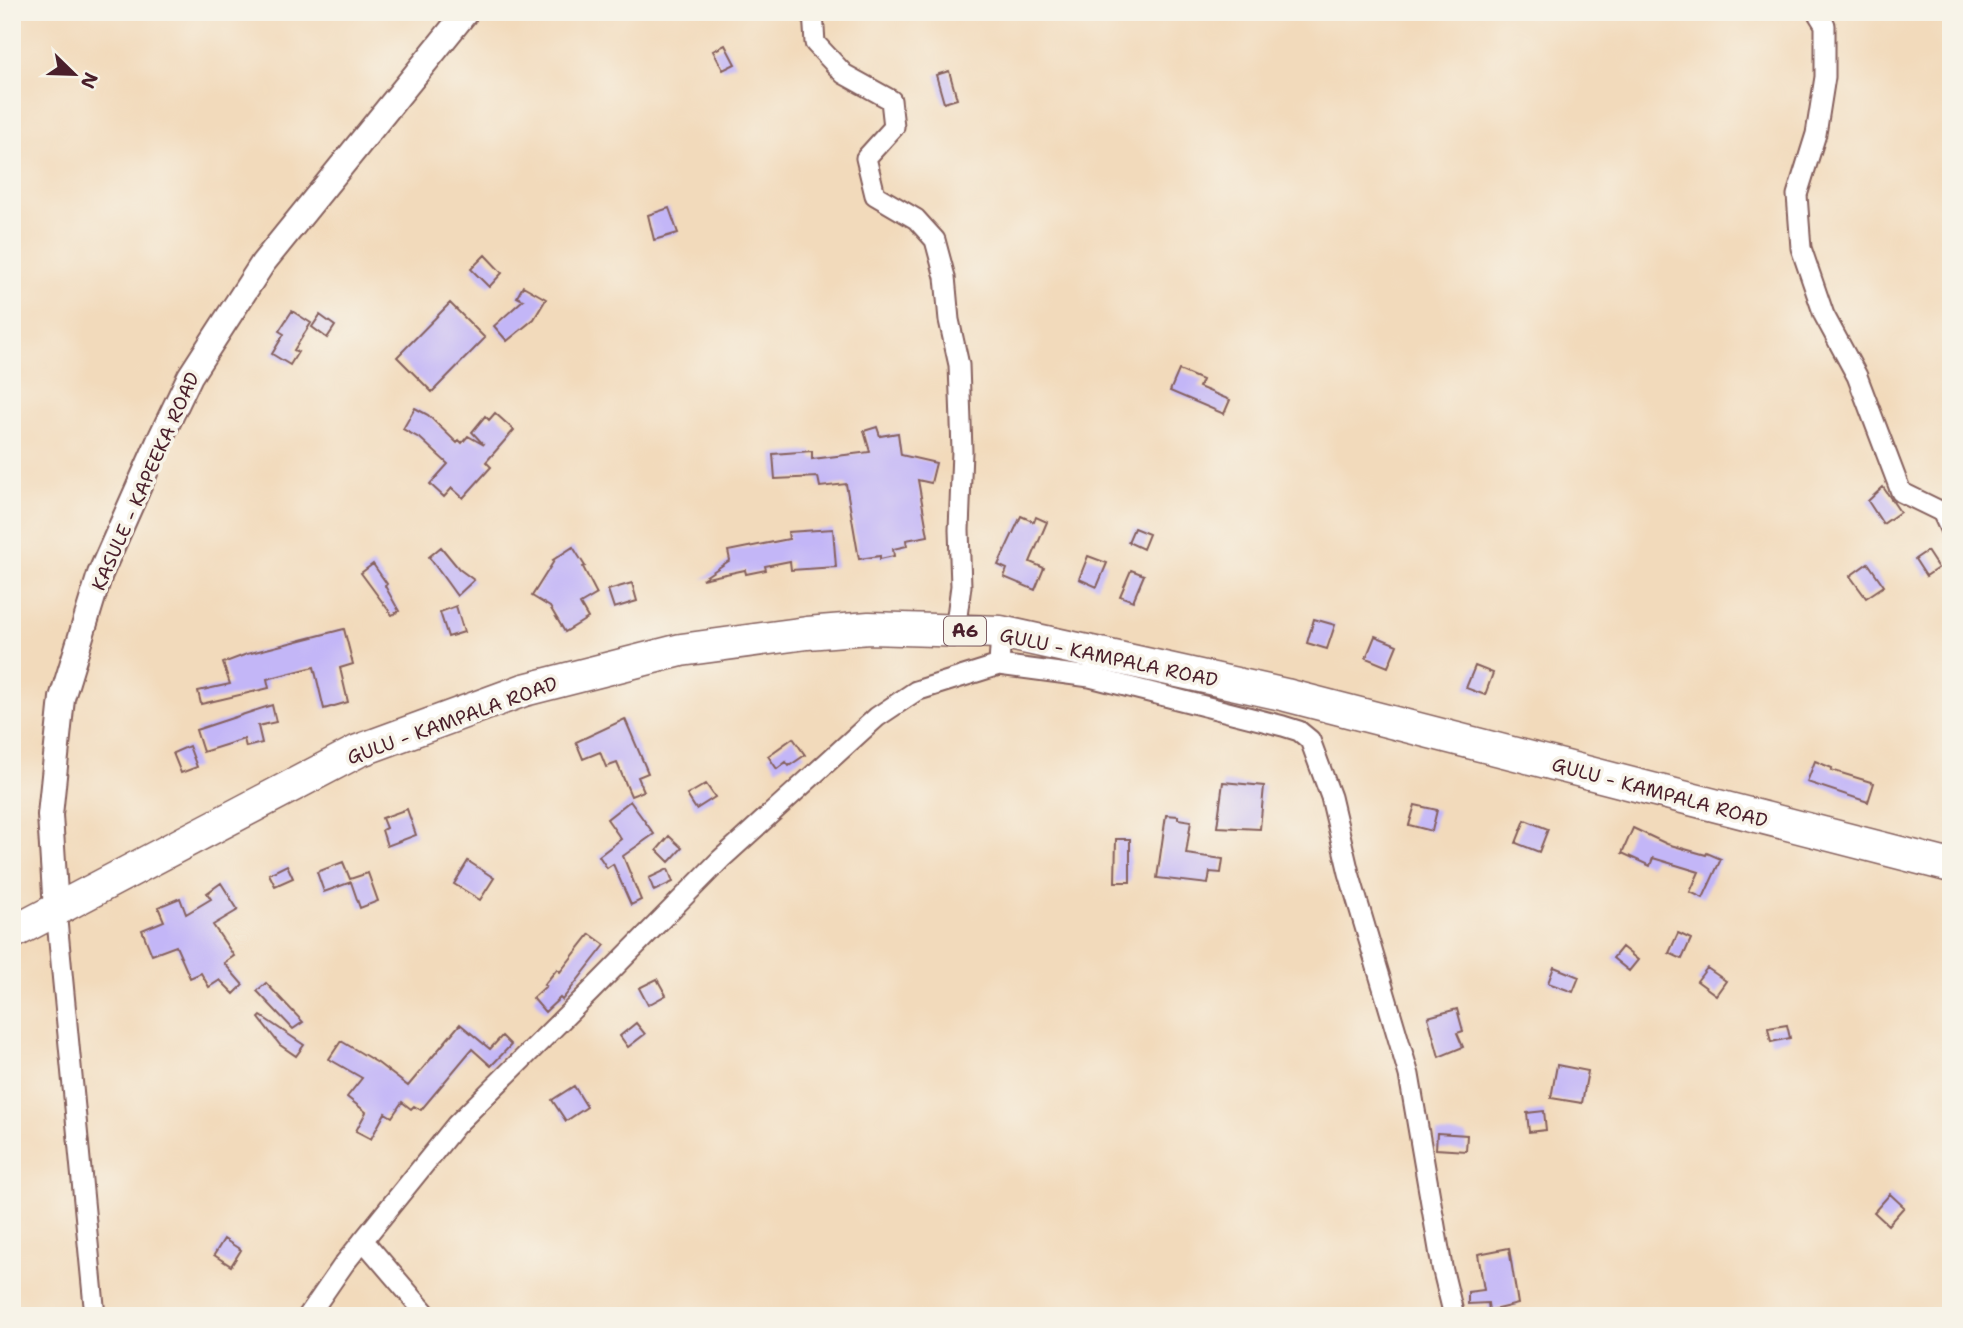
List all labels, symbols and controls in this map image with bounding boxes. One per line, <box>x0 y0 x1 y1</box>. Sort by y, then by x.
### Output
north arrow <box>38 38 108 108</box>
text: N <box>75 69 104 92</box>
street label: KASULE - KAPEEKA ROAD <box>86 368 205 594</box>
road number: A6 <box>944 616 986 646</box>
street label: GULU - KAMPALA ROAD <box>998 622 1220 693</box>
street label: GULU - KAMPALA ROAD <box>343 671 561 770</box>
street label: GULU - KAMPALA ROAD <box>1549 752 1770 833</box>

